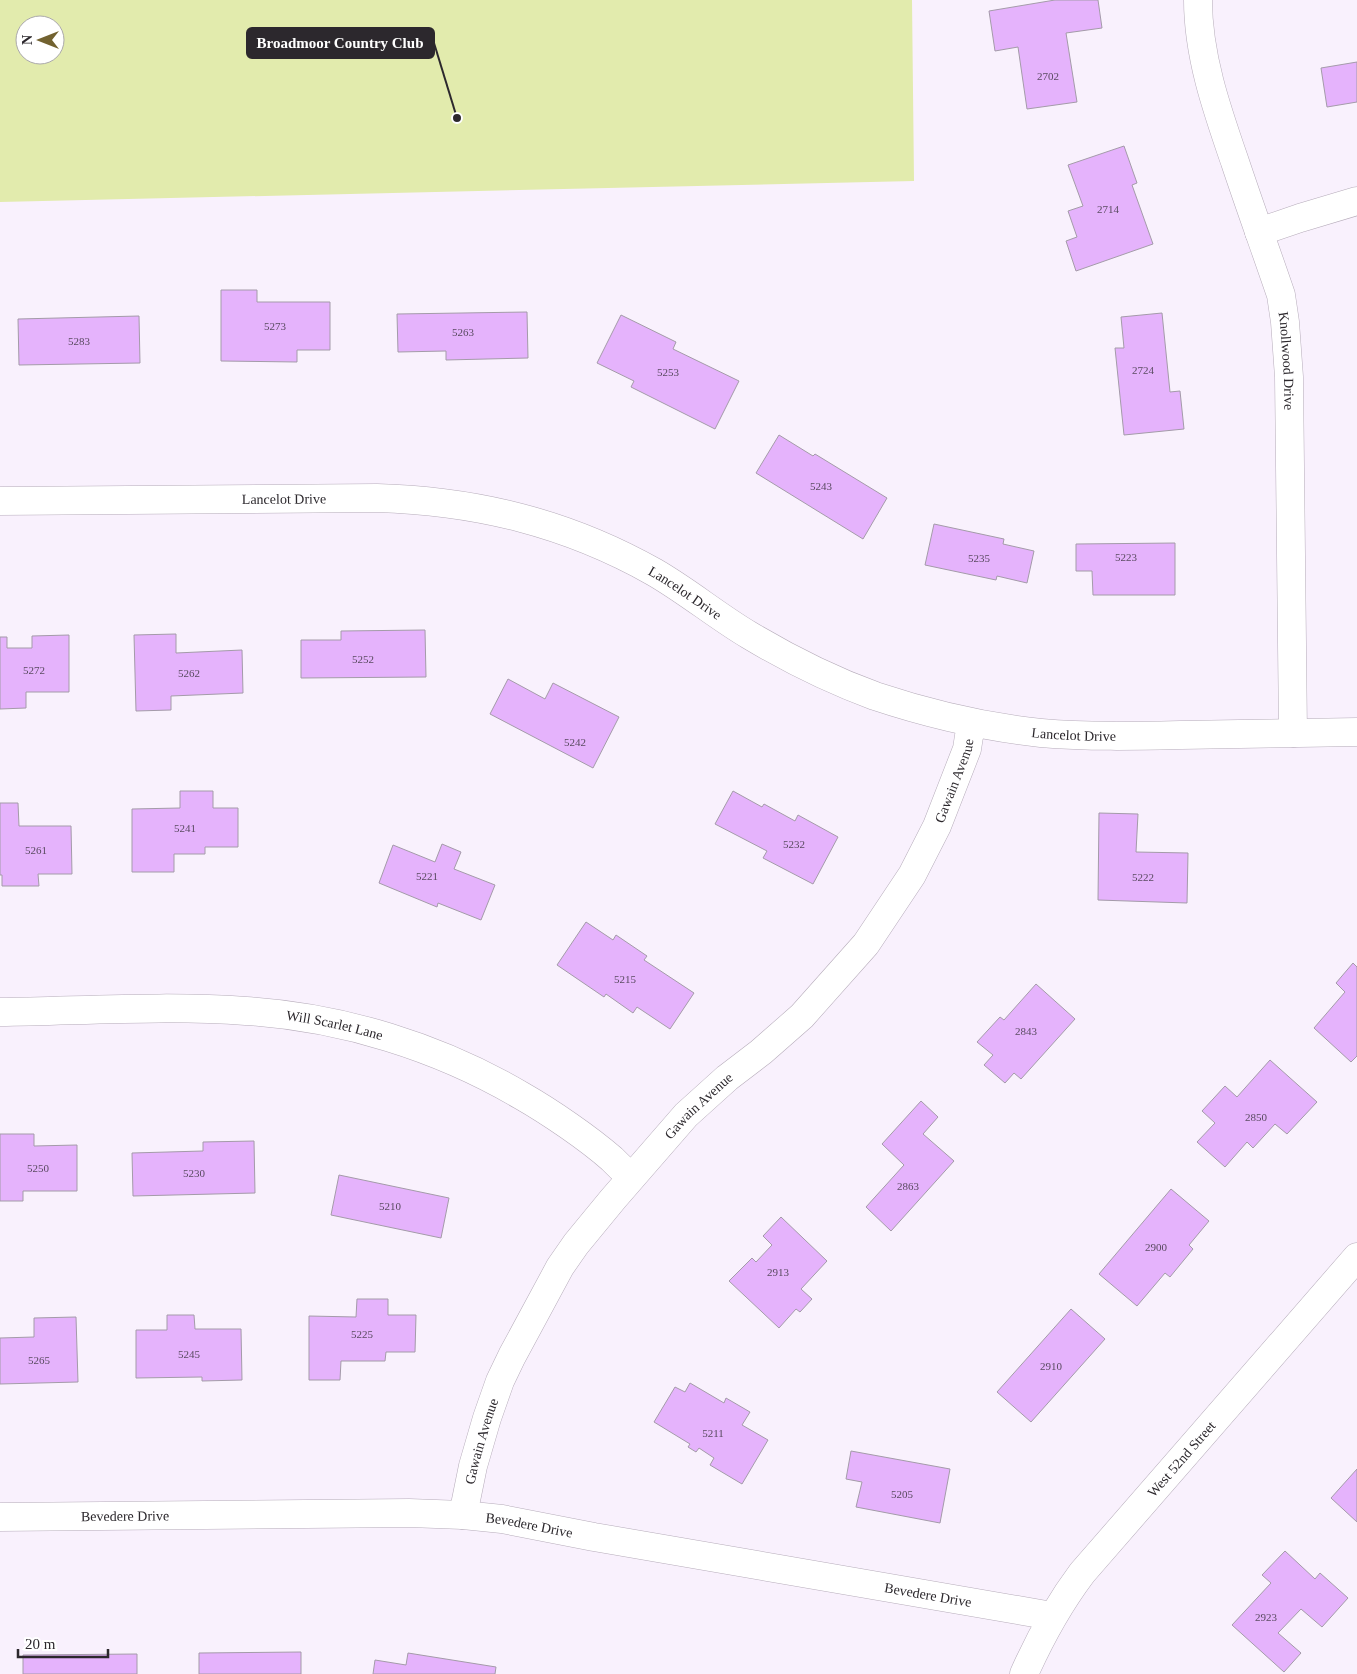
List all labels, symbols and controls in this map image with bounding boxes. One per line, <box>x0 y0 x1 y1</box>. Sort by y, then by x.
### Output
north arrow <box>15 15 65 65</box>
callout: Broadmoor Country Club <box>247 28 434 58</box>
text: N <box>20 35 35 45</box>
text: Broadmoor Country Club <box>257 35 423 51</box>
house number: 2702 <box>1037 70 1059 82</box>
house number: 2714 <box>1097 203 1120 215</box>
street label: Knollwood Drive <box>1276 311 1296 410</box>
house number: 5273 <box>264 320 287 332</box>
house number: 5263 <box>452 326 475 338</box>
house number: 5283 <box>68 335 91 347</box>
house number: 2724 <box>1132 364 1155 376</box>
house number: 5253 <box>657 366 680 378</box>
house number: 5243 <box>810 480 833 492</box>
street label: Lancelot Drive <box>242 491 326 507</box>
house number: 5223 <box>1115 551 1138 563</box>
house number: 5235 <box>968 552 991 564</box>
street label: Lancelot Drive <box>646 564 724 623</box>
house number: 5252 <box>352 653 374 665</box>
house number: 5272 <box>23 664 45 676</box>
house number: 5262 <box>178 667 200 679</box>
street label: Lancelot Drive <box>1031 725 1116 744</box>
house number: 5242 <box>564 736 586 748</box>
street label: Gawain Avenue <box>932 738 976 825</box>
house number: 5241 <box>174 822 196 834</box>
house number: 5232 <box>783 838 805 850</box>
house number: 5261 <box>25 844 47 856</box>
house number: 5221 <box>416 870 438 882</box>
house number: 5222 <box>1132 871 1154 883</box>
house number: 5215 <box>614 973 637 985</box>
street label: Will Scarlet Lane <box>285 1008 385 1043</box>
house number: 2843 <box>1015 1025 1038 1037</box>
street label: Gawain Avenue <box>662 1070 735 1142</box>
house number: 2850 <box>1245 1111 1268 1123</box>
house number: 5250 <box>27 1162 50 1174</box>
house number: 5230 <box>183 1167 206 1179</box>
house number: 2863 <box>897 1180 920 1192</box>
house number: 5210 <box>379 1200 402 1212</box>
house number: 2900 <box>1145 1241 1168 1253</box>
house number: 2913 <box>767 1266 790 1278</box>
house number: 5225 <box>351 1328 374 1340</box>
house number: 5245 <box>178 1348 201 1360</box>
house number: 5265 <box>28 1354 51 1366</box>
house number: 2910 <box>1040 1360 1063 1372</box>
street label: Gawain Avenue <box>462 1396 501 1486</box>
street label: West 52nd Street <box>1145 1418 1219 1500</box>
house number: 5211 <box>702 1427 724 1439</box>
house number: 5205 <box>891 1488 914 1500</box>
street label: Bevedere Drive <box>81 1508 169 1524</box>
street label: Bevedere Drive <box>485 1510 574 1541</box>
street label: Bevedere Drive <box>883 1580 973 1610</box>
house number: 2923 <box>1255 1611 1278 1623</box>
scale bar <box>18 1626 108 1658</box>
text: 20 m <box>25 1636 56 1652</box>

